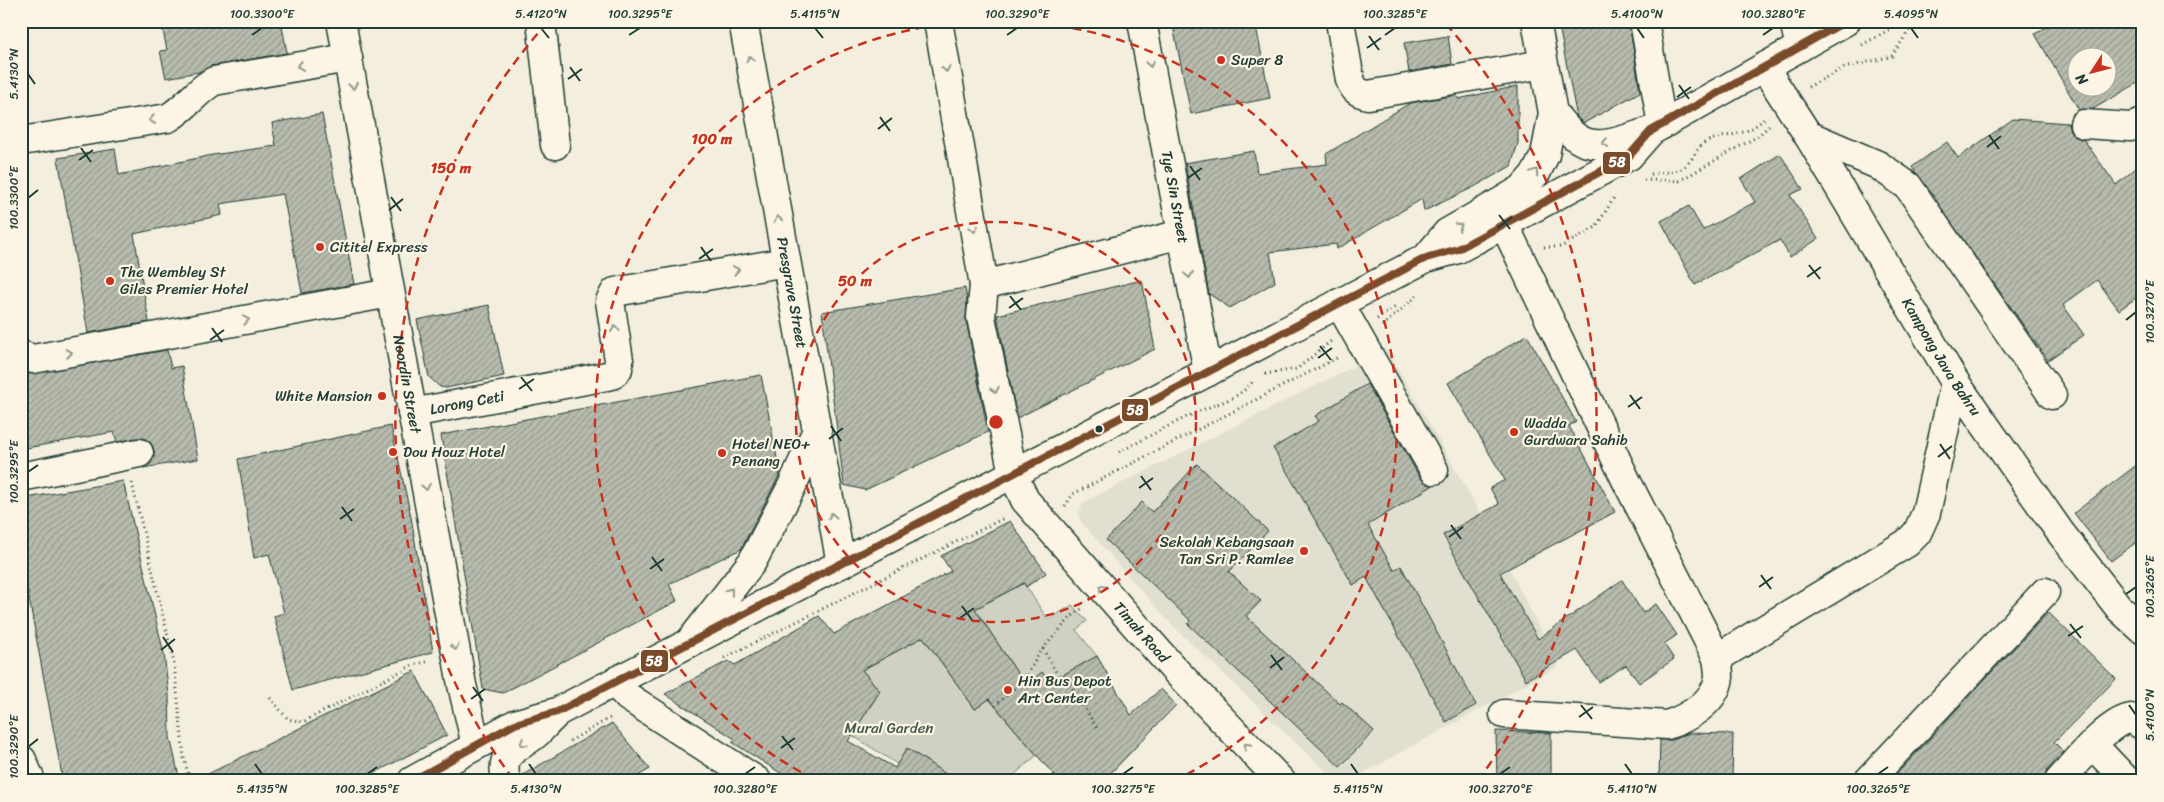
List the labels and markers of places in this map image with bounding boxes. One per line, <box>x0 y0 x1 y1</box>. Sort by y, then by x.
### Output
place label: Super 8 <box>1231 47 1283 73</box>
marker: Super 8 <box>1215 54 1227 66</box>
place label: Cititel Express <box>330 234 428 260</box>
marker: Cititel Express <box>314 241 326 253</box>
place label: The Wembley St Giles Premier Hotel <box>120 259 249 302</box>
marker: The Wembley St Giles Premier Hotel <box>104 275 116 287</box>
place label: White Mansion <box>275 383 372 409</box>
marker: White Mansion <box>376 390 388 402</box>
place label: Wadda Gurdwara Sahib <box>1524 410 1628 453</box>
centre of rings <box>987 413 1005 431</box>
unlabelled marker <box>1094 424 1104 434</box>
marker: Wadda Gurdwara Sahib <box>1508 426 1520 438</box>
place label: Hotel NEO+ Penang <box>732 431 810 474</box>
place label: Dou Houz Hotel <box>403 439 506 465</box>
marker: Dou Houz Hotel <box>387 446 399 458</box>
marker: Hotel NEO+ Penang <box>716 447 728 459</box>
place label: Sekolah Kebangsaan Tan Sri P. Ramlee <box>1159 529 1294 572</box>
marker: Sekolah Kebangsaan Tan Sri P. Ramlee <box>1298 545 1310 557</box>
place label: Hin Bus Depot Art Center <box>1017 668 1112 711</box>
marker: Hin Bus Depot Art Center <box>1002 684 1014 696</box>

